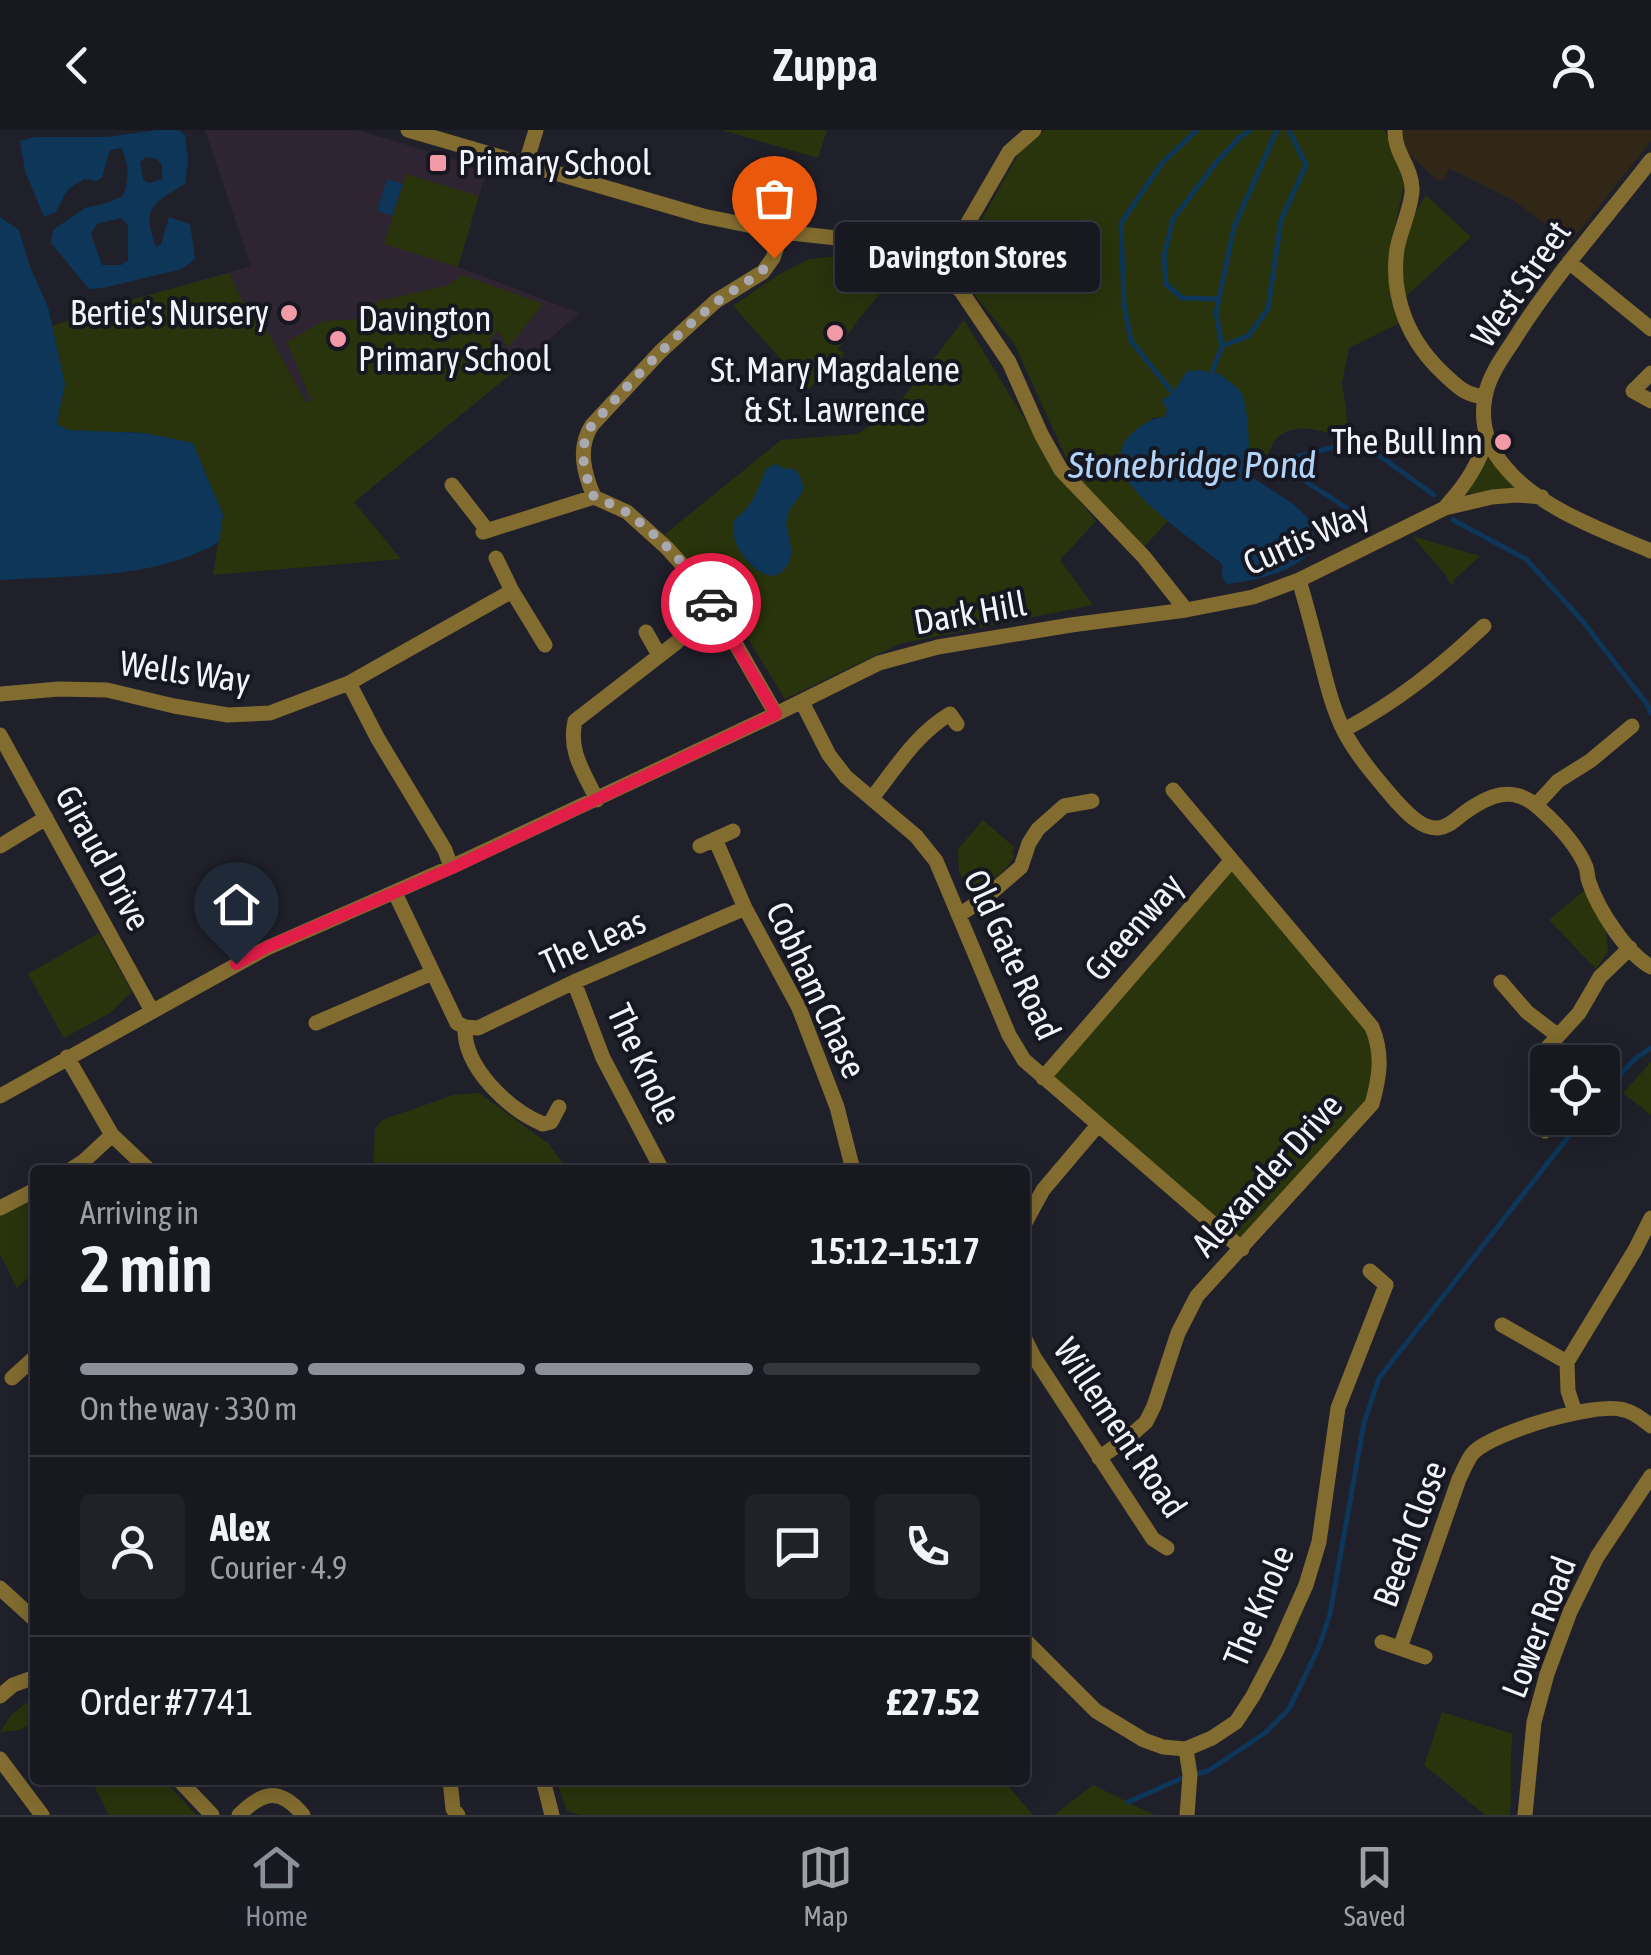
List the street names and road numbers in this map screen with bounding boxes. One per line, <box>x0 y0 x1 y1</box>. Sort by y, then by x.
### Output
street label: West Street <box>1462 213 1578 354</box>
street label: Curtis Way <box>1237 492 1374 582</box>
street label: Dark Hill <box>911 582 1029 642</box>
street label: Wells Way <box>118 642 253 700</box>
street label: Giraud Drive <box>48 778 160 937</box>
street label: Old Gate Road <box>956 863 1070 1046</box>
street label: Greenway <box>1076 865 1191 988</box>
street label: Cobham Chase <box>759 895 875 1084</box>
street label: The Leas <box>534 900 651 982</box>
street label: The Knole <box>600 997 690 1130</box>
street label: Alexander Drive <box>1183 1085 1350 1264</box>
street label: Willement Road <box>1046 1330 1195 1525</box>
street label: Beech Close <box>1364 1455 1454 1612</box>
street label: The Knole <box>1215 1539 1301 1672</box>
street label: Lower Road <box>1493 1550 1583 1703</box>

